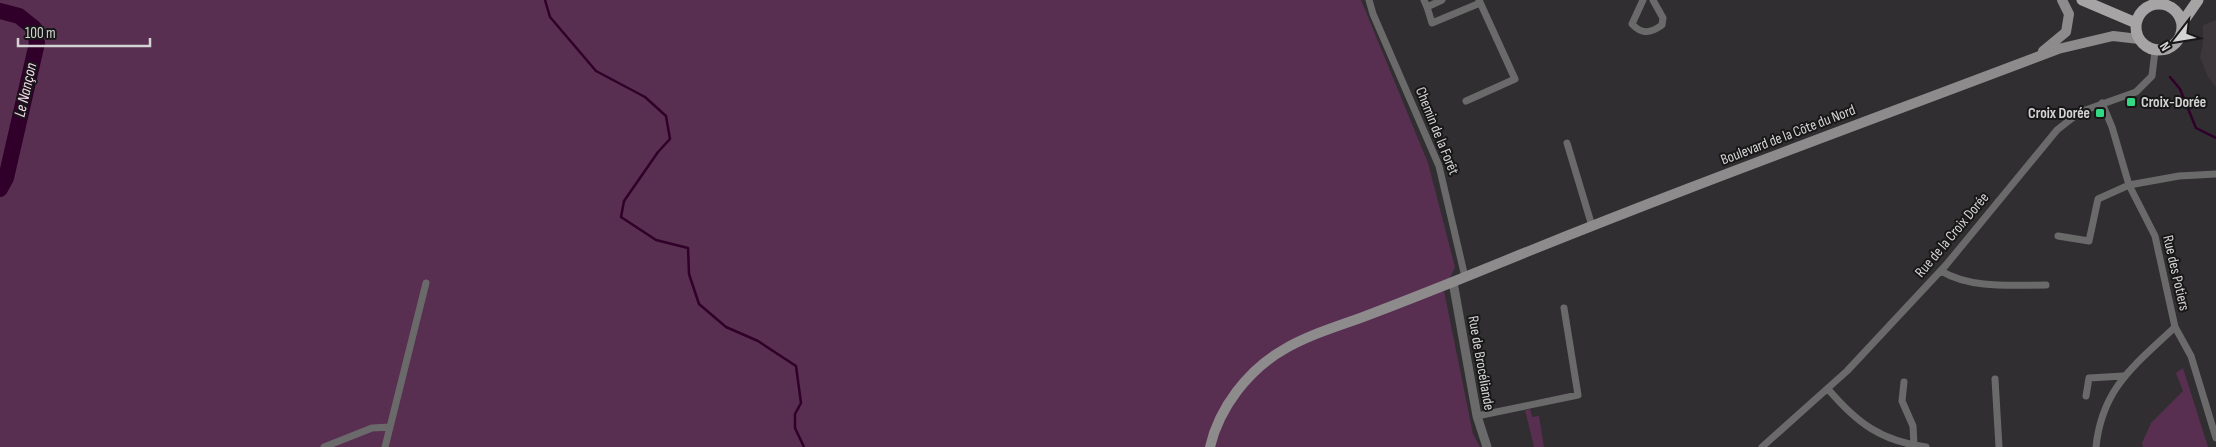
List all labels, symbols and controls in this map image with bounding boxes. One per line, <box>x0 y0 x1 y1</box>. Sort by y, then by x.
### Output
scale bar <box>18 15 150 47</box>
north arrow <box>2151 15 2201 65</box>
text: 100 m <box>25 24 56 43</box>
text: N <box>2156 39 2174 54</box>
water label: Le Nançon <box>11 61 42 119</box>
street label: Chemin de la Forêt <box>1411 84 1463 178</box>
place label: Croix-Dorée <box>2141 93 2206 112</box>
marker: Croix-Dorée <box>2125 96 2137 108</box>
street label: Boulevard de la Côte du Nord <box>1718 101 1858 169</box>
place label: Croix Dorée <box>2028 104 2090 123</box>
marker: Croix Dorée <box>2094 107 2106 119</box>
street label: Rue de la Croix Dorée <box>1911 189 1993 281</box>
street label: Rue des Potiers <box>2158 233 2194 313</box>
street label: Rue de Brocéliande <box>1463 314 1499 412</box>

